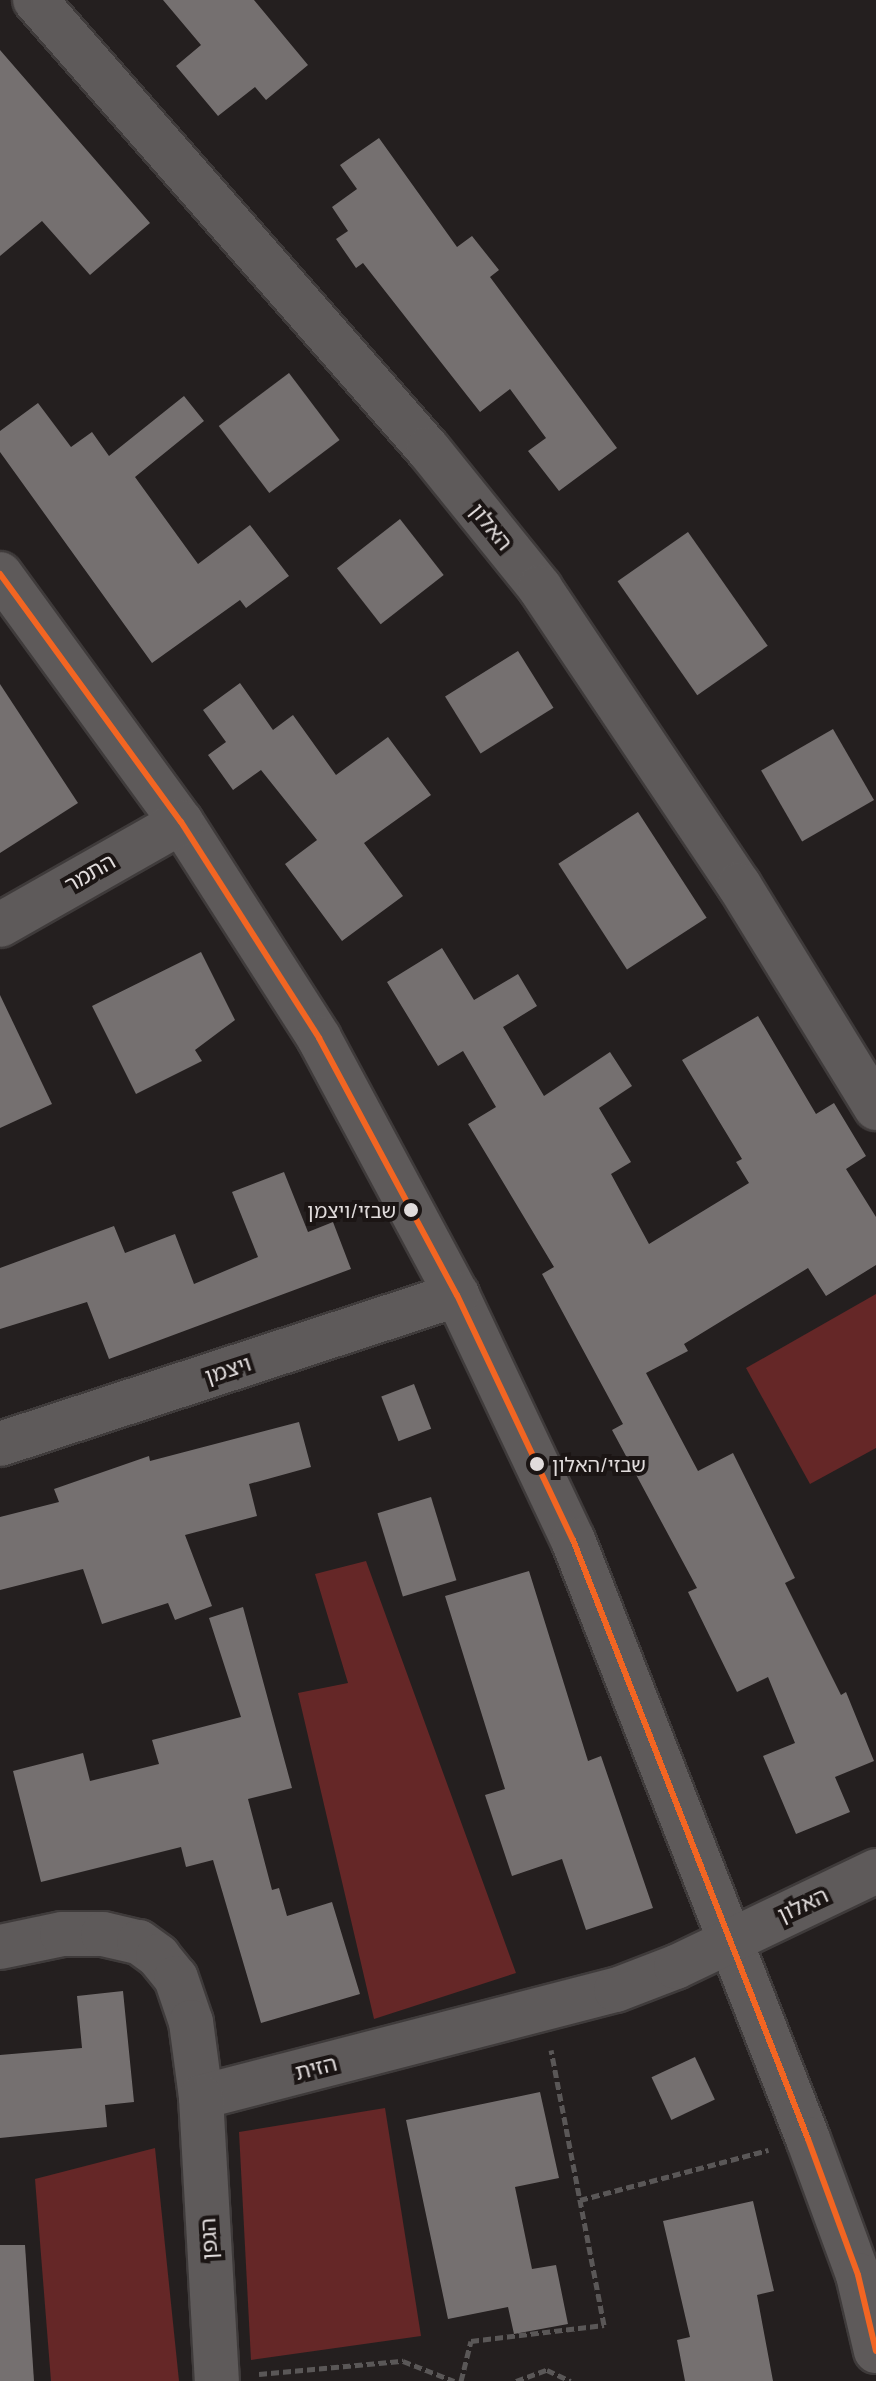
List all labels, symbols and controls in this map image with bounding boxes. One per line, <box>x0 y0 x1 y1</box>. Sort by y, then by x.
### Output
street label: האלון <box>464 498 518 556</box>
street label: התמר <box>60 848 120 898</box>
place label: שבזי/ויצמן <box>307 1198 396 1222</box>
marker: שבזי/ויצמן <box>403 1202 419 1218</box>
street label: ויצמן <box>202 1350 254 1390</box>
place label: שבזי/האלון <box>552 1452 646 1476</box>
marker: שבזי/האלון <box>529 1456 545 1472</box>
street label: האלון <box>773 1882 833 1928</box>
street label: הזית <box>292 2050 340 2086</box>
street label: הגפן <box>195 2217 223 2261</box>

